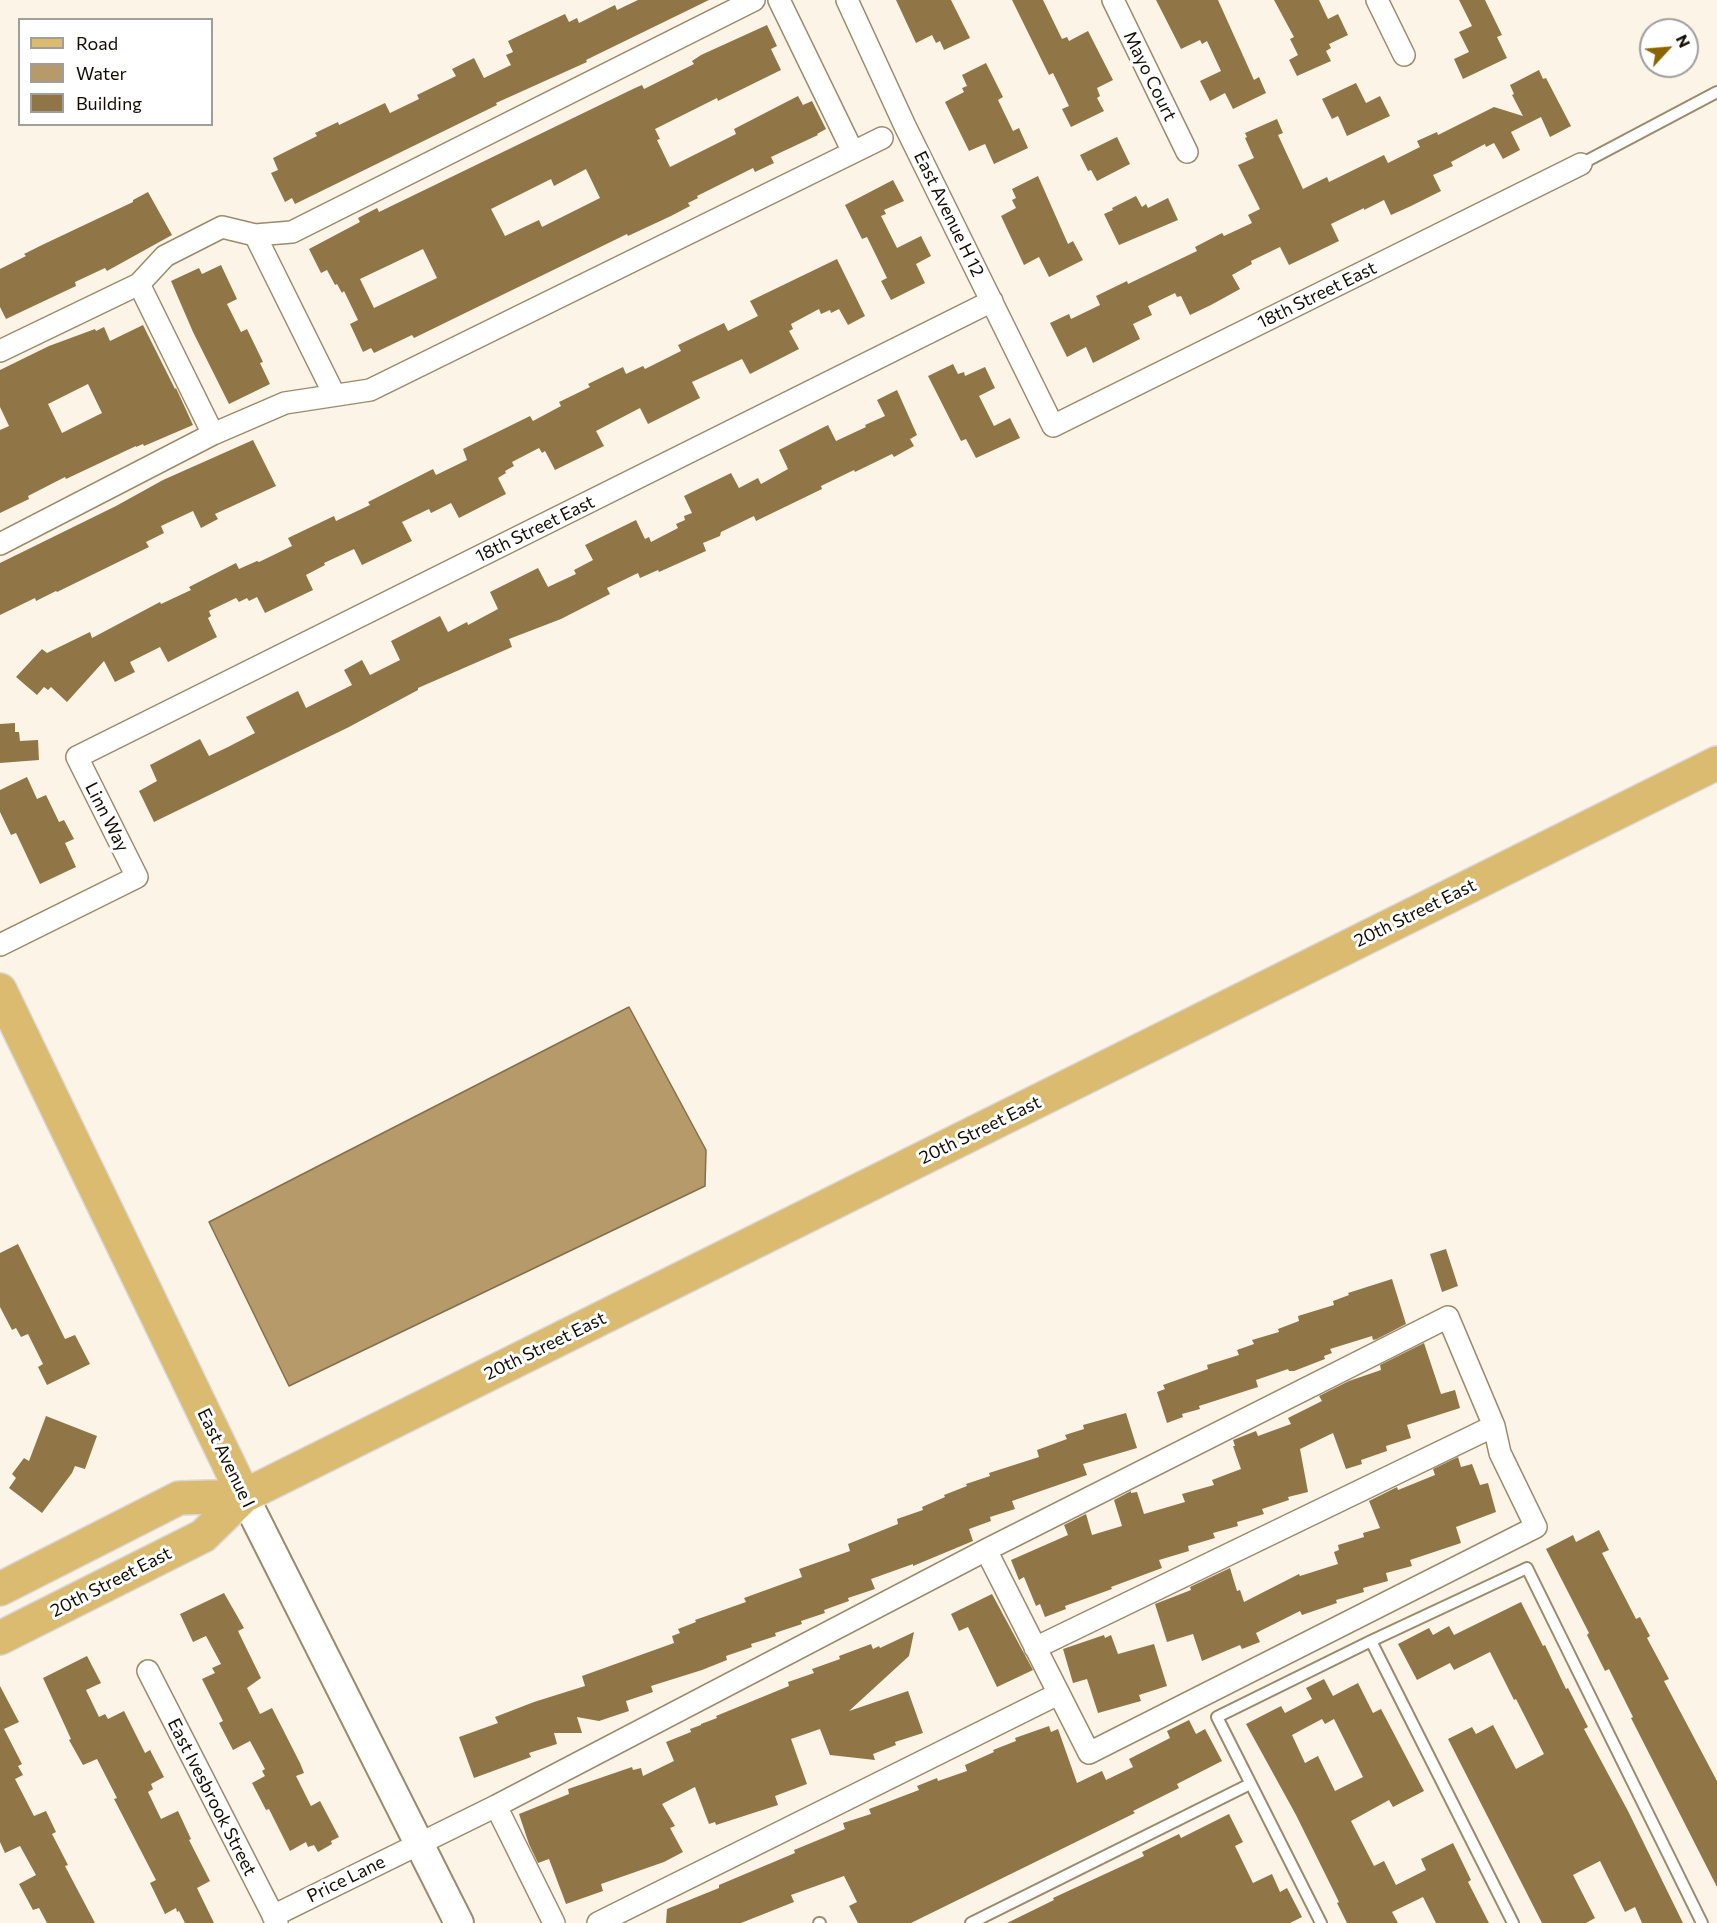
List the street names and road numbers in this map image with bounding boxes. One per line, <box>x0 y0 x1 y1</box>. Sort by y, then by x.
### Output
street label: Mayo Court <box>1119 28 1181 124</box>
street label: East Avenue H 12 <box>909 148 989 280</box>
street label: 18th Street East <box>1254 257 1380 333</box>
street label: 18th Street East <box>472 491 598 567</box>
street label: Linn Way <box>80 779 134 855</box>
street label: 20th Street East <box>1351 874 1479 952</box>
street label: 20th Street East <box>916 1091 1044 1169</box>
street label: 20th Street East <box>481 1307 609 1385</box>
street label: East Avenue I <box>193 1405 259 1511</box>
street label: 20th Street East <box>47 1542 175 1622</box>
street label: East Ivesbrook Street <box>163 1715 261 1879</box>
street label: Price Lane <box>303 1851 389 1907</box>

